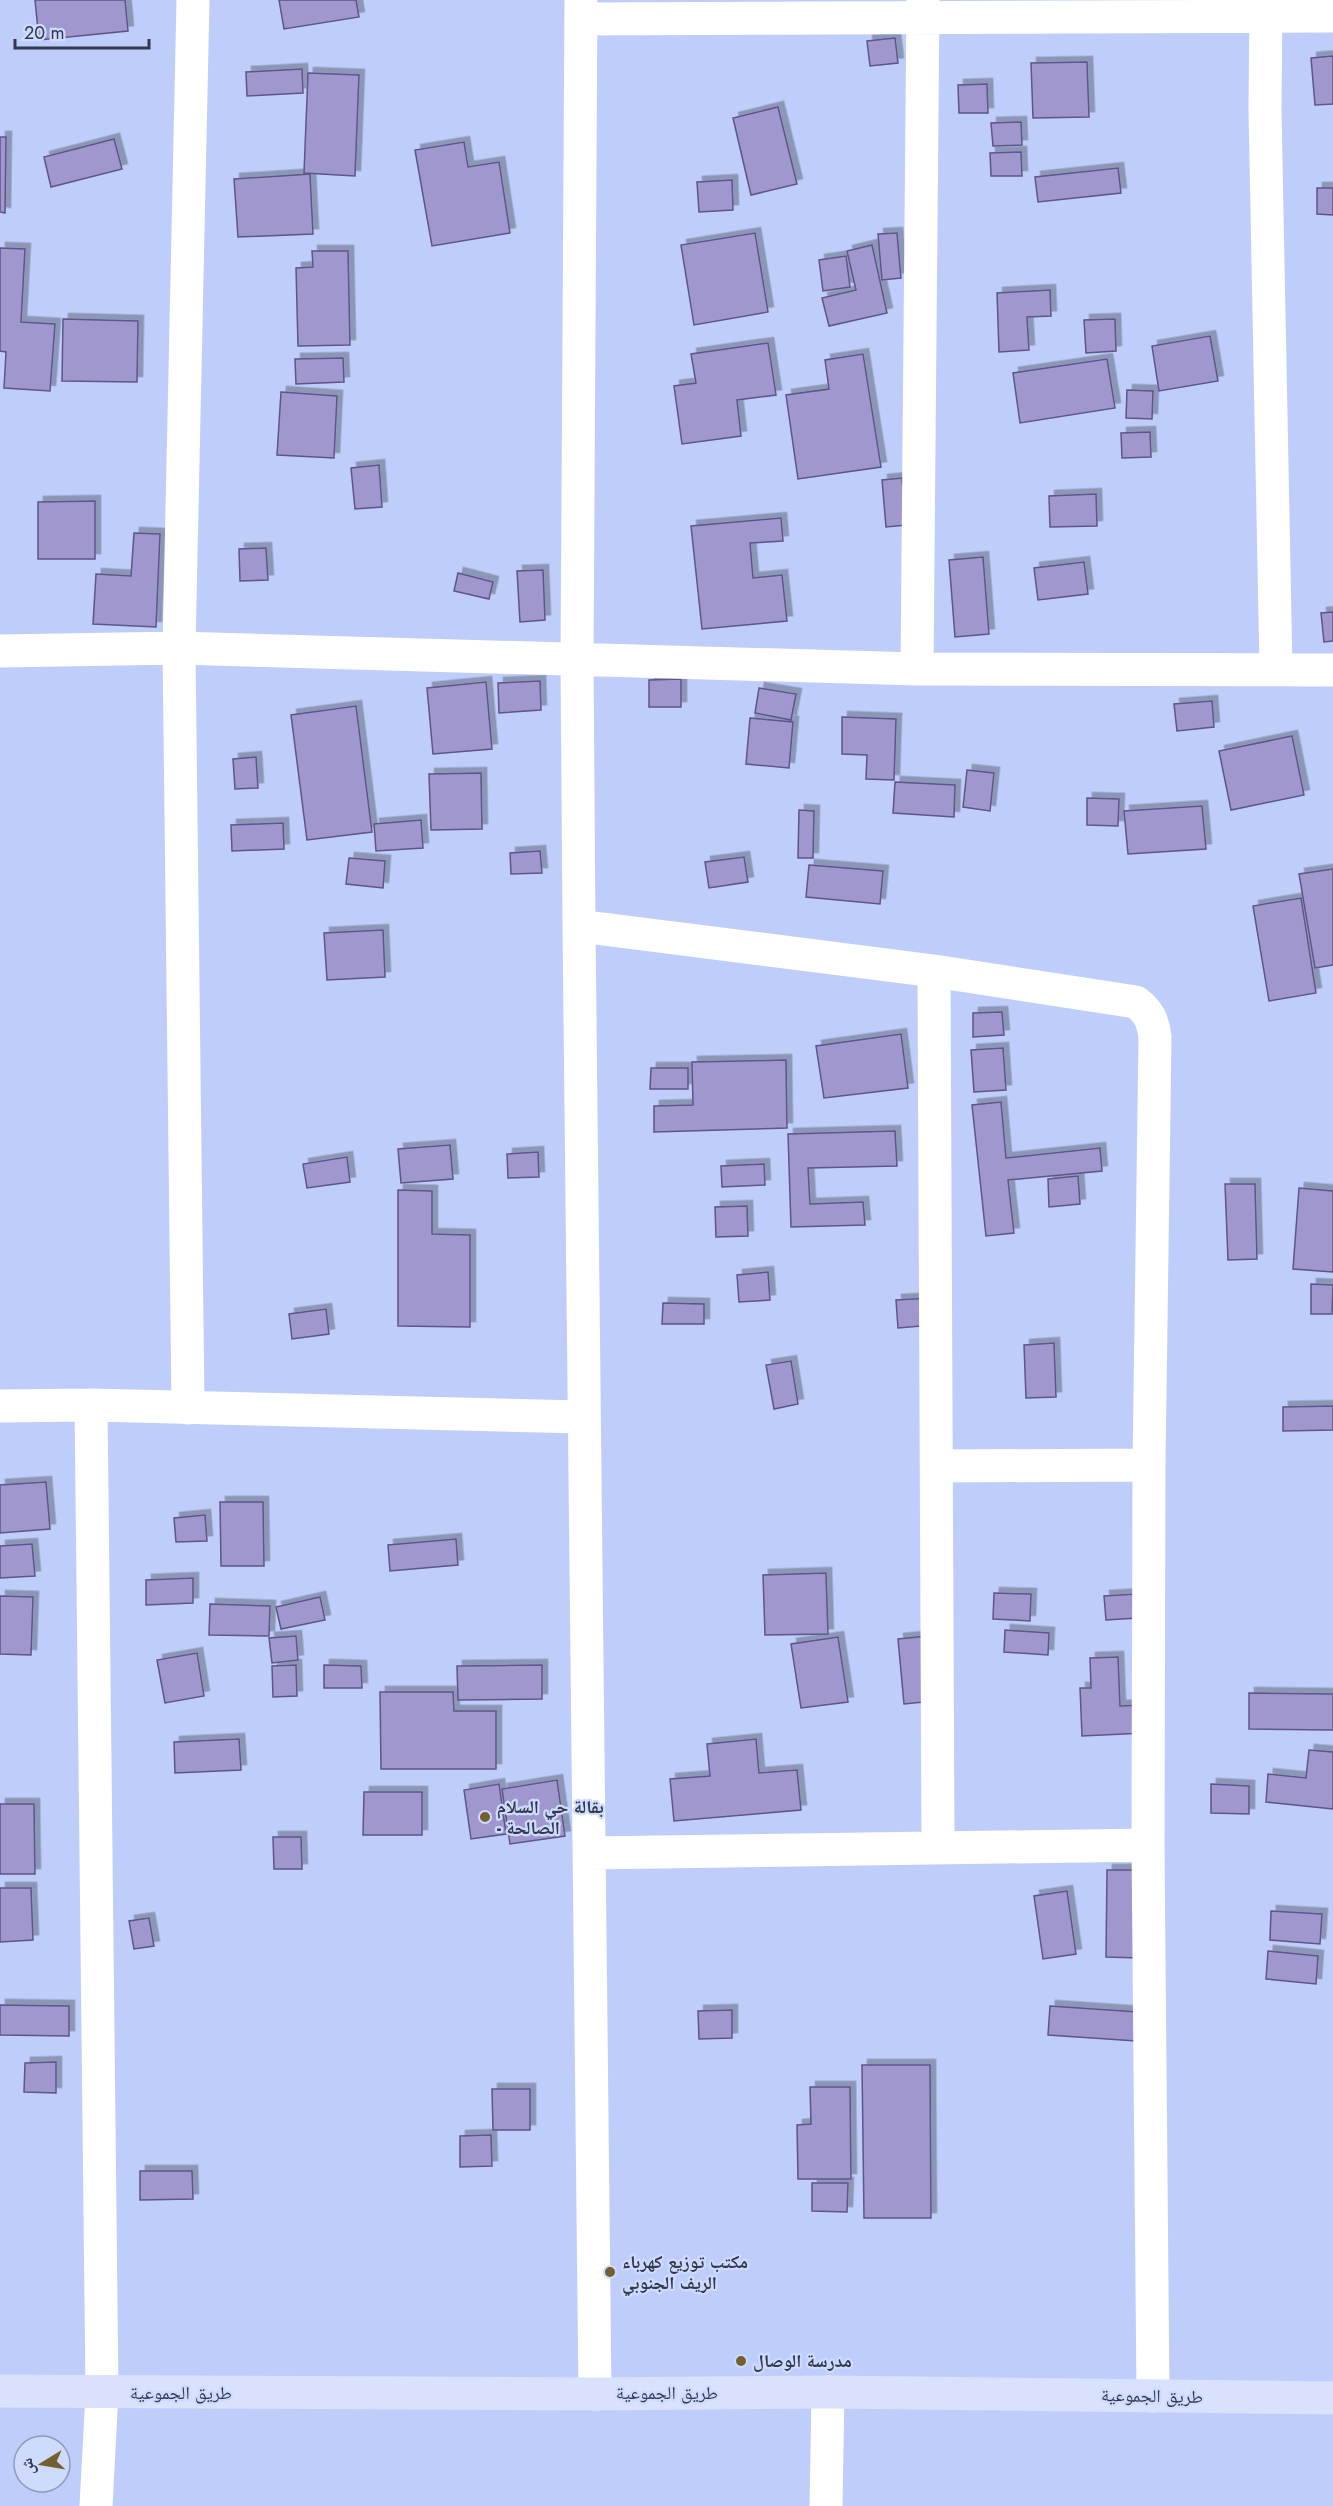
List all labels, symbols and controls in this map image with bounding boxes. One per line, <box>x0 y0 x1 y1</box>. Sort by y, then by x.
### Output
scale bar <box>15 12 148 50</box>
text: 20 m <box>24 20 64 46</box>
place label: بقالة حي السلام - الصالحة <box>497 1794 604 1841</box>
marker: بقالة حي السلام - الصالحة <box>478 1810 492 1824</box>
place label: مكتب توزيع كهرباء الريف الجنوبي <box>622 2249 748 2297</box>
marker: مكتب توزيع كهرباء الريف الجنوبي <box>603 2265 617 2279</box>
place label: مدرسة الوصال <box>753 2348 852 2374</box>
marker: مدرسة الوصال <box>734 2354 748 2368</box>
street label: طريق الجموعية <box>130 2380 232 2406</box>
street label: طريق الجموعية <box>616 2380 718 2406</box>
street label: طريق الجموعية <box>1101 2382 1203 2410</box>
north arrow <box>12 2434 72 2494</box>
text: ش <box>15 2456 41 2477</box>

